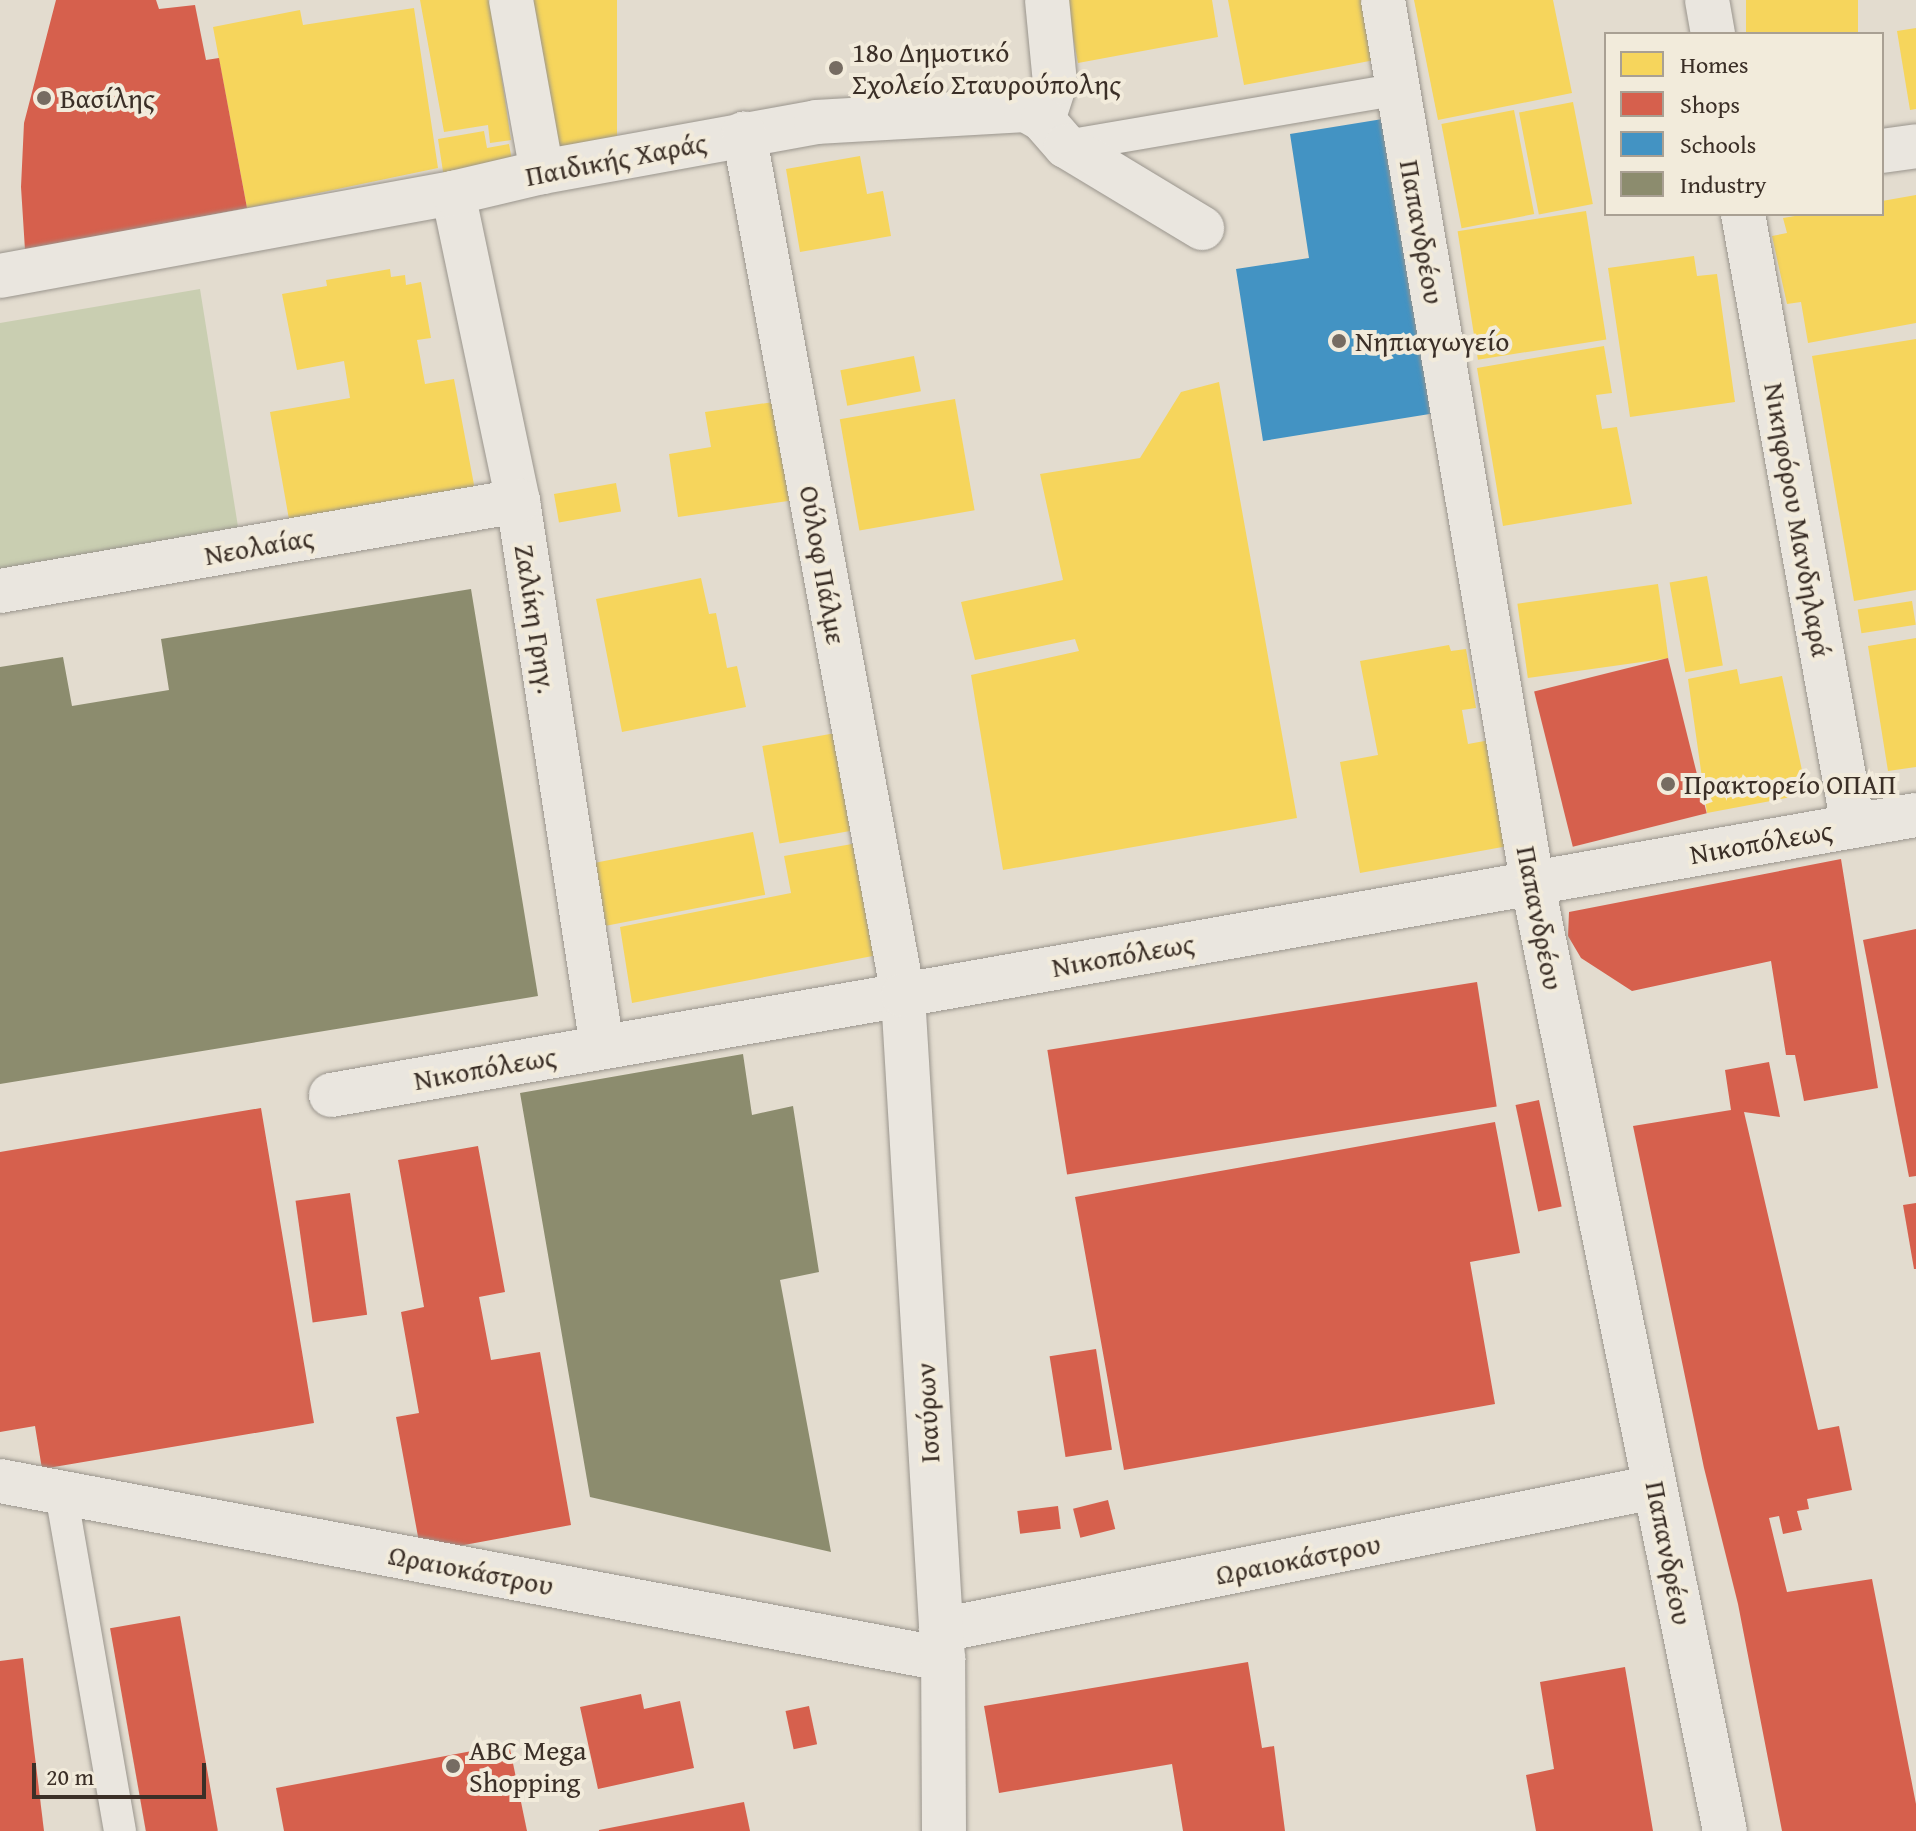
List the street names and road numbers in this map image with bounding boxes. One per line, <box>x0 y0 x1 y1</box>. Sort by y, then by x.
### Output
street label: Παιδικής Χαράς <box>523 125 709 193</box>
street label: Παπανδρέου <box>1393 157 1451 307</box>
street label: Νικηφόρου Μανδηλαρά <box>1757 380 1839 660</box>
street label: Ούλοφ Πάλμε <box>793 483 853 647</box>
street label: Νεολαίας <box>202 520 316 572</box>
street label: Ζαλίκη Γρηγ. <box>508 542 564 696</box>
street label: Νικοπόλεως <box>1687 813 1835 871</box>
street label: Παπανδρέου <box>1510 843 1570 993</box>
street label: Νικοπόλεως <box>1049 926 1197 984</box>
street label: Νικοπόλεως <box>411 1039 559 1097</box>
street label: Ισαύρων <box>908 1362 946 1464</box>
street label: Παπανδρέου <box>1639 1478 1699 1628</box>
street label: Ωραιοκάστρου <box>1213 1527 1383 1591</box>
street label: Ωραιοκάστρου <box>386 1538 556 1602</box>

